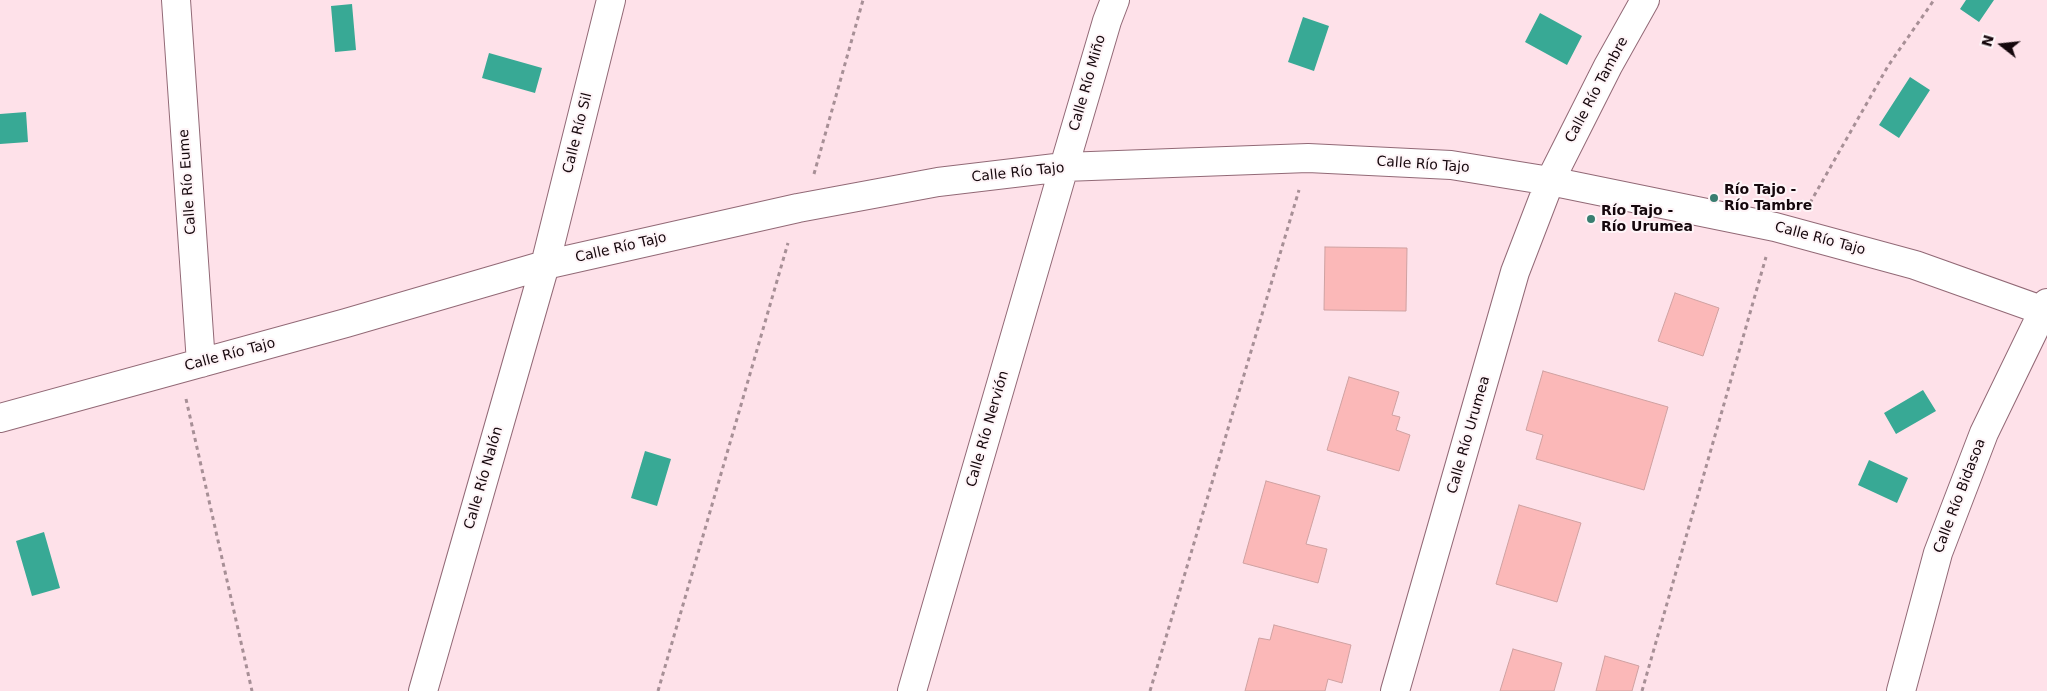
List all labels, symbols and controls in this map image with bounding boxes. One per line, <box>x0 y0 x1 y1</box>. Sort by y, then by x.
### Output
north arrow <box>1977 20 2027 70</box>
street label: Calle Río Miño <box>1066 33 1110 133</box>
text: N <box>1978 33 1997 49</box>
street label: Calle Río Tambre <box>1562 34 1632 146</box>
street label: Calle Río Sil <box>560 91 596 175</box>
street label: Calle Río Eume <box>176 129 200 235</box>
street label: Calle Río Tajo <box>1376 153 1470 177</box>
street label: Calle Río Tajo <box>971 160 1065 186</box>
place label: Río Tajo - Río Tambre <box>1724 182 1812 214</box>
marker: Río Tajo - Río Tambre <box>1708 192 1720 204</box>
place label: Río Tajo - Río Urumea <box>1601 203 1693 236</box>
marker: Río Tajo - Río Urumea <box>1585 213 1597 225</box>
street label: Calle Río Tajo <box>1773 219 1867 259</box>
street label: Calle Río Tajo <box>574 229 668 267</box>
street label: Calle Río Tajo <box>183 335 277 375</box>
street label: Calle Río Nervión <box>963 369 1013 489</box>
street label: Calle Río Urumea <box>1444 374 1494 496</box>
street label: Calle Río Nalón <box>461 425 507 531</box>
street label: Calle Río Bidasoa <box>1930 436 1990 556</box>

